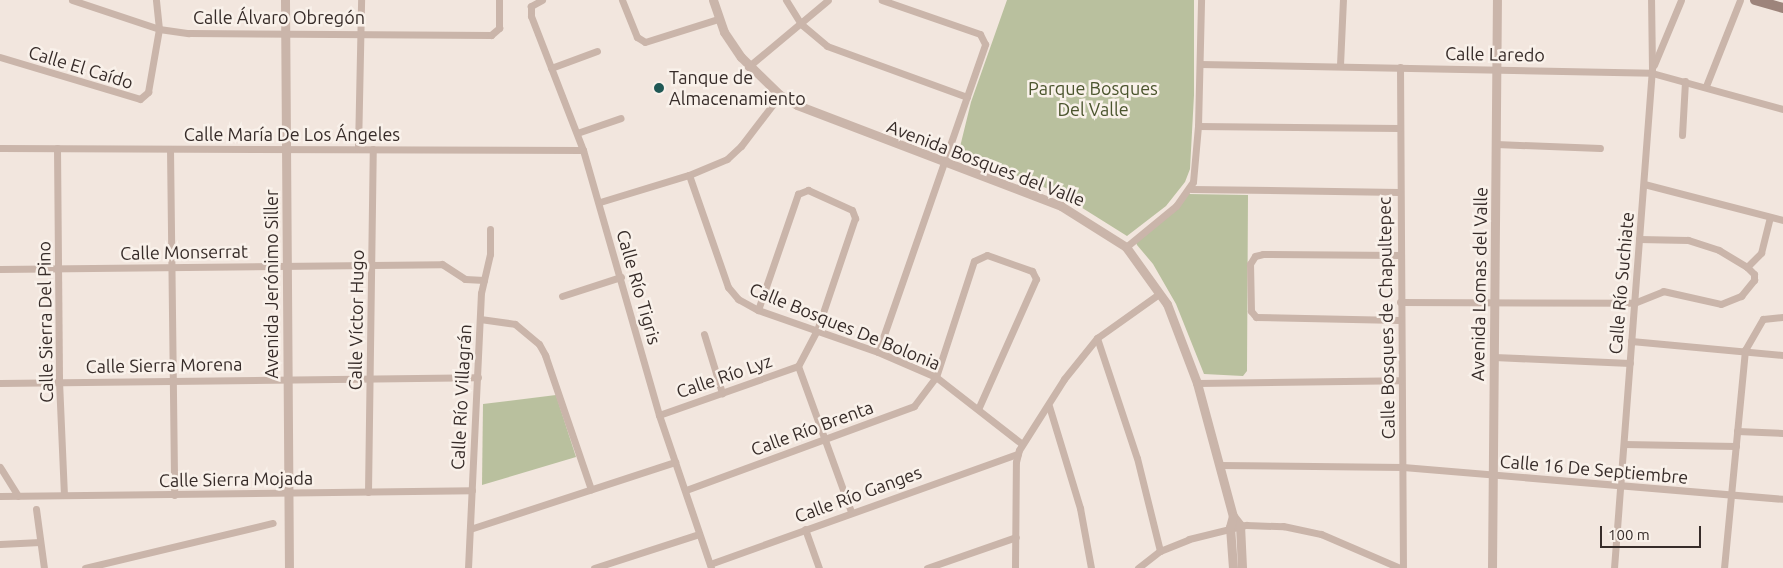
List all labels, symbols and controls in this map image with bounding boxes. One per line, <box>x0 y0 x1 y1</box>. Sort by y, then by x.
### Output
street label: Calle Álvaro Obregón <box>193 6 365 28</box>
street label: Calle El Caído <box>26 41 136 93</box>
street label: Calle Laredo <box>1445 42 1545 66</box>
place label: Tanque de Almacenamiento <box>669 67 806 110</box>
park label: Parque Bosques Del Valle <box>1028 78 1158 120</box>
marker: Tanque de Almacenamiento <box>653 82 665 94</box>
street label: Avenida Bosques del Valle <box>884 115 1088 211</box>
street label: Calle María De Los Ángeles <box>184 123 400 145</box>
street label: Avenida Lomas del Valle <box>1467 187 1491 381</box>
street label: Avenida Jerónimo Siller <box>260 189 282 379</box>
street label: Calle Bosques de Chapultepec <box>1373 196 1399 440</box>
street label: Calle Río Suchiate <box>1604 211 1638 355</box>
street label: Calle Río Tigris <box>612 227 666 347</box>
street label: Calle Monserrat <box>120 240 248 264</box>
street label: Calle Sierra Del Pino <box>33 241 57 403</box>
street label: Calle Víctor Hugo <box>344 249 368 391</box>
street label: Calle Bosques De Bolonia <box>746 278 944 374</box>
street label: Calle Río Villagrán <box>446 324 476 470</box>
street label: Calle Río Lyz <box>673 350 775 402</box>
street label: Calle Sierra Morena <box>85 353 243 377</box>
street label: Calle Río Brenta <box>748 396 876 460</box>
street label: Calle 16 De Septiembre <box>1499 450 1689 488</box>
street label: Calle Río Ganges <box>792 461 924 527</box>
street label: Calle Sierra Mojada <box>159 467 313 491</box>
scale bar <box>1603 516 1704 548</box>
text: 100 m <box>1608 526 1650 543</box>

